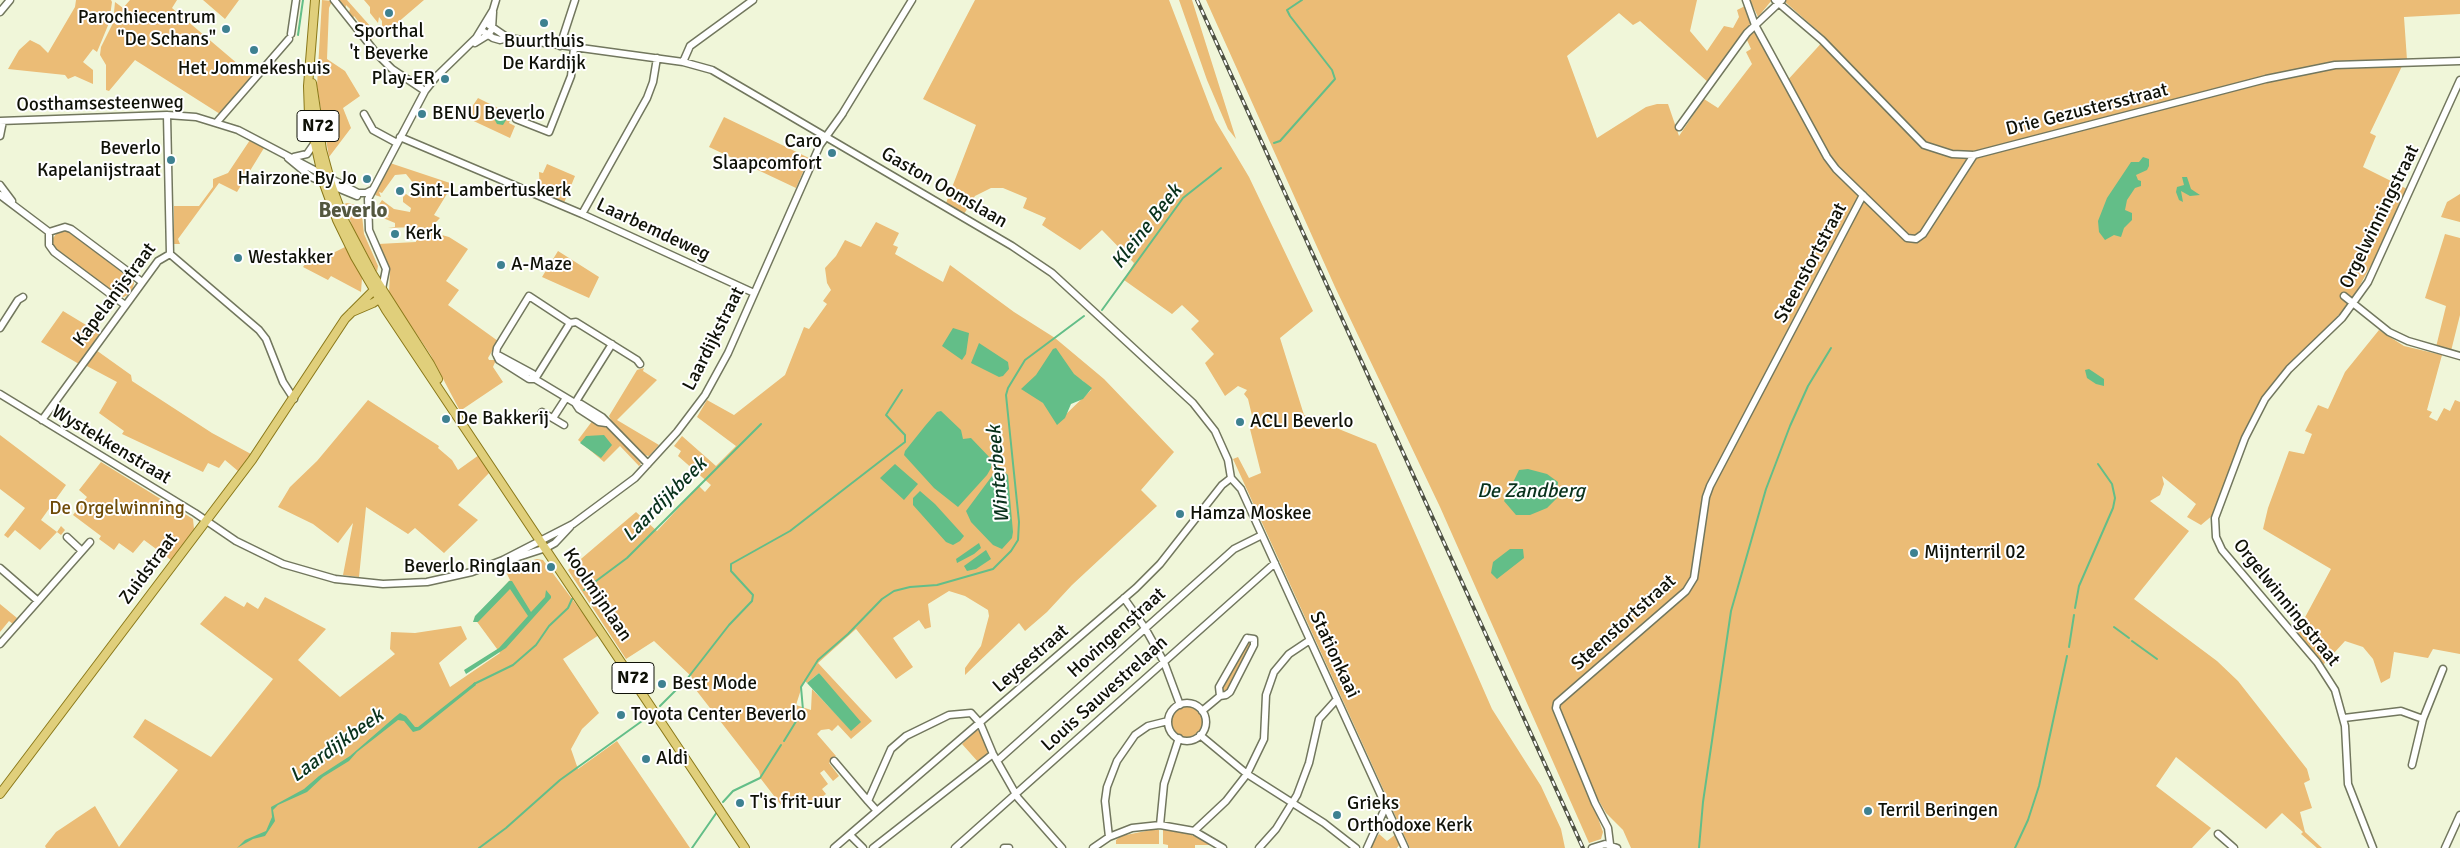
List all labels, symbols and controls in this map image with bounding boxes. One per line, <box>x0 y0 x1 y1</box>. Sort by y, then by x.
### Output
place label: Parochiecentrum "De Schans" <box>78 7 216 51</box>
marker: Sporthal 't Beverke <box>383 7 395 19</box>
marker: Buurthuis De Kardijk <box>538 17 550 29</box>
place label: Sporthal 't Beverke <box>349 21 429 65</box>
marker: Parochiecentrum "De Schans" <box>220 23 232 35</box>
place label: Buurthuis De Kardijk <box>502 31 586 75</box>
marker: Het Jommekeshuis <box>248 44 260 56</box>
place label: Het Jommekeshuis <box>178 58 330 80</box>
place label: Play-ER <box>372 68 435 90</box>
marker: Play-ER <box>439 73 451 85</box>
street label: Drie Gezustersstraat <box>2004 79 2170 141</box>
street label: Oosthamsesteenweg <box>16 91 184 117</box>
place label: BENU Beverlo <box>432 103 545 125</box>
marker: BENU Beverlo <box>416 108 428 120</box>
road number: N72 <box>297 110 339 142</box>
place label: Caro Slaapcomfort <box>713 131 822 175</box>
place label: Beverlo Kapelanijstraat <box>37 138 161 182</box>
street label: Orgelwinningstraat <box>2335 141 2425 293</box>
street label: Gaston Oomslaan <box>877 143 1011 233</box>
marker: Caro Slaapcomfort <box>826 147 838 159</box>
marker: Beverlo Kapelanijstraat <box>165 154 177 166</box>
place label: Hairzone By Jo <box>237 168 357 190</box>
marker: Hairzone By Jo <box>361 173 373 185</box>
place label: Sint-Lambertuskerk <box>410 180 571 202</box>
water label: Kleine Beek <box>1107 180 1187 274</box>
marker: Sint-Lambertuskerk <box>394 185 406 197</box>
street label: Laarbemdeweg <box>592 194 714 266</box>
district label: Beverlo <box>318 198 388 224</box>
street label: Steenstortstraat <box>1770 199 1852 327</box>
place label: Kerk <box>405 223 442 245</box>
marker: Kerk <box>389 228 401 240</box>
street label: Kapelanijstraat <box>69 239 161 351</box>
place label: Westakker <box>248 247 333 269</box>
marker: Westakker <box>232 252 244 264</box>
place label: A-Maze <box>511 254 572 276</box>
marker: A-Maze <box>495 259 507 271</box>
street label: Laardijkstraat <box>678 283 750 395</box>
street label: Wystekkenstraat <box>47 400 175 490</box>
place label: De Bakkerij <box>456 408 549 430</box>
place label: ACLI Beverlo <box>1250 411 1353 433</box>
marker: De Bakkerij <box>440 413 452 425</box>
marker: ACLI Beverlo <box>1234 416 1246 428</box>
water label: Winterbeek <box>983 424 1015 524</box>
water label: Laardijkbeek <box>618 453 712 547</box>
water label: De Zandberg <box>1477 480 1585 504</box>
park label: De Orgelwinning <box>49 498 185 520</box>
place label: Hamza Moskee <box>1190 503 1312 525</box>
marker: Hamza Moskee <box>1174 508 1186 520</box>
street label: Zuidstraat <box>115 529 183 609</box>
street label: Orgelwinningstraat <box>2228 535 2344 671</box>
place label: Mijnterril 02 <box>1924 542 2026 564</box>
street label: Koolmijnlaan <box>557 544 637 646</box>
marker: Mijnterril 02 <box>1908 547 1920 559</box>
place label: Beverlo Ringlaan <box>404 556 541 578</box>
marker: Beverlo Ringlaan <box>545 561 557 573</box>
street label: Steenstortstraat <box>1567 570 1681 676</box>
street label: Hovingenstraat <box>1063 583 1171 683</box>
street label: Stationkaai <box>1304 608 1364 702</box>
street label: Leysestraat <box>988 620 1074 698</box>
street label: Louis Sauvestrelaan <box>1037 631 1173 757</box>
road number: N72 <box>612 662 654 694</box>
place label: Best Mode <box>672 673 757 695</box>
marker: Best Mode <box>656 678 668 690</box>
water label: Laardijkbeek <box>286 704 388 788</box>
place label: Toyota Center Beverlo <box>631 704 806 726</box>
marker: Toyota Center Beverlo <box>615 709 627 721</box>
place label: Aldi <box>656 748 688 770</box>
marker: Aldi <box>640 753 652 765</box>
place label: T'is frit-uur <box>750 792 841 814</box>
place label: Grieks Orthodoxe Kerk <box>1347 793 1472 837</box>
marker: T'is frit-uur <box>734 797 746 809</box>
place label: Terril Beringen <box>1878 800 1998 822</box>
marker: Terril Beringen <box>1862 805 1874 817</box>
marker: Grieks Orthodoxe Kerk <box>1331 809 1343 821</box>

